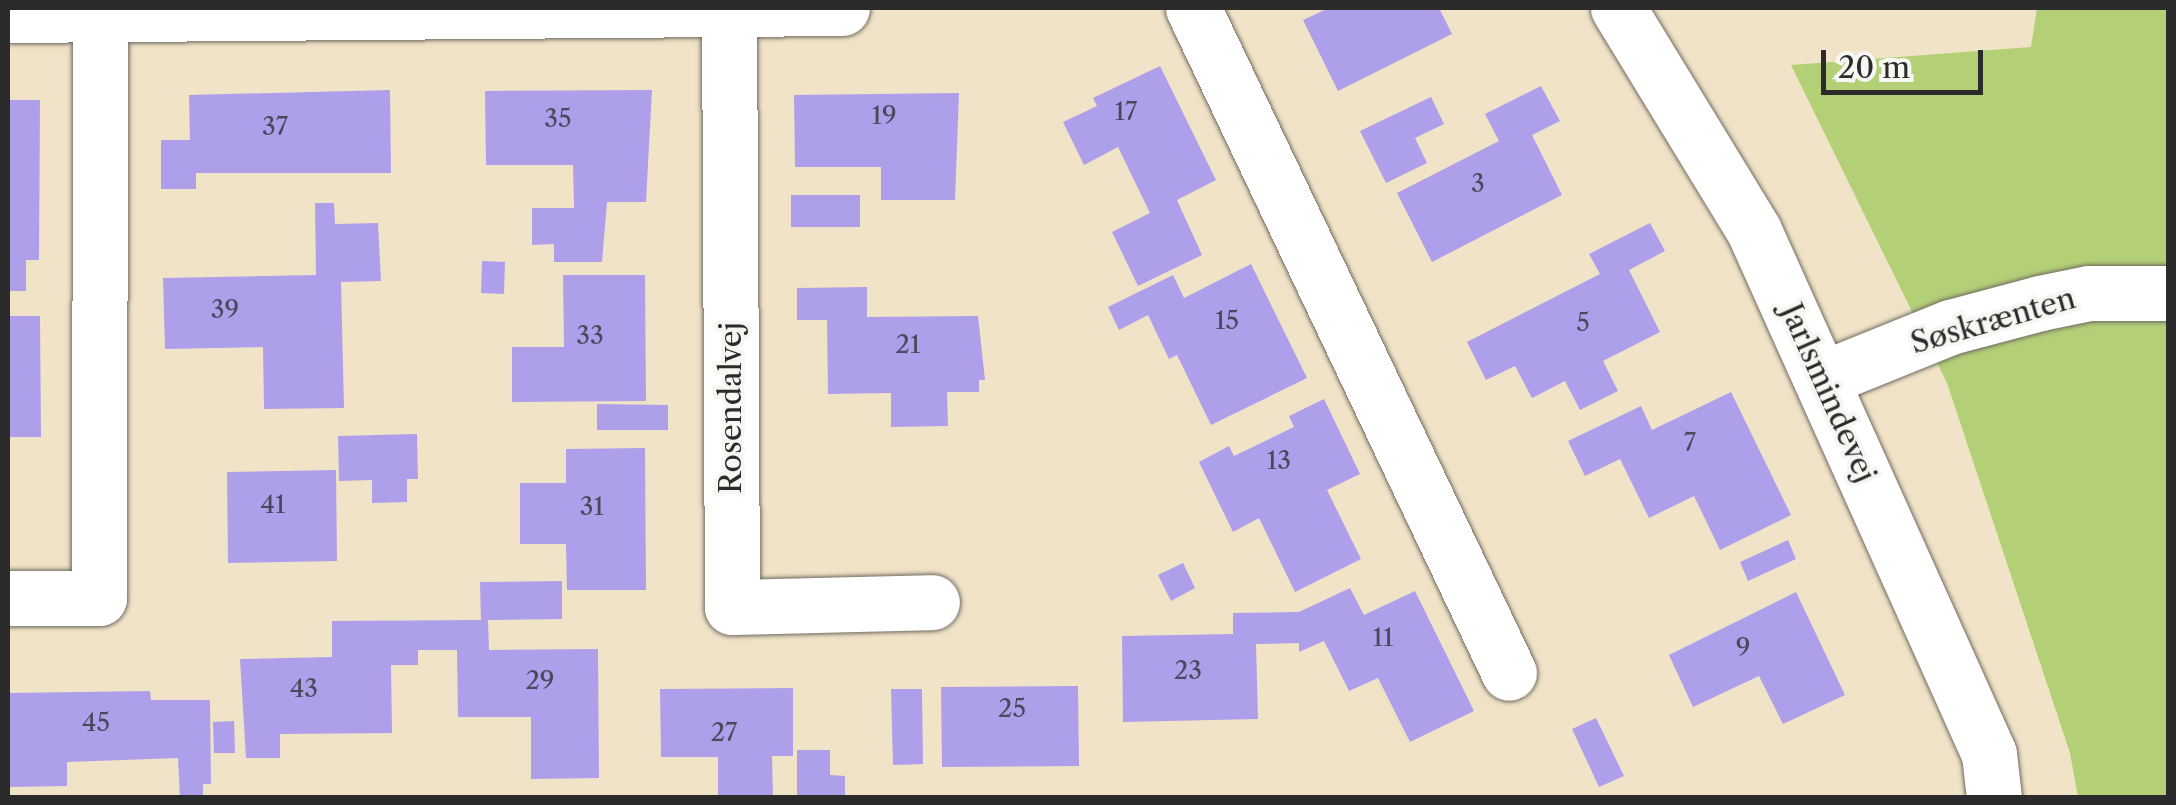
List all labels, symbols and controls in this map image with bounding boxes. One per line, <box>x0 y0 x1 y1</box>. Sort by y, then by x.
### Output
scale bar <box>1826 30 1988 92</box>
text: 20 m <box>1838 49 1910 86</box>
house number: 17 <box>1115 97 1137 127</box>
house number: 19 <box>871 101 897 131</box>
house number: 35 <box>544 104 572 134</box>
house number: 37 <box>262 112 288 142</box>
house number: 3 <box>1471 169 1485 199</box>
street label: Søskrænten <box>1906 280 2080 362</box>
house number: 39 <box>211 295 239 325</box>
street label: Jarlsmindevej <box>1773 298 1883 488</box>
house number: 15 <box>1215 306 1239 336</box>
house number: 5 <box>1576 308 1590 338</box>
house number: 33 <box>576 321 604 351</box>
street label: Rosendalvej <box>713 322 749 494</box>
house number: 21 <box>896 330 920 360</box>
house number: 7 <box>1684 428 1696 458</box>
house number: 13 <box>1267 446 1291 476</box>
house number: 41 <box>261 490 285 520</box>
house number: 31 <box>580 492 604 522</box>
house number: 11 <box>1372 623 1394 653</box>
house number: 9 <box>1736 633 1750 663</box>
house number: 23 <box>1174 656 1202 686</box>
house number: 29 <box>525 666 555 696</box>
house number: 43 <box>290 674 318 704</box>
house number: 25 <box>998 694 1026 724</box>
house number: 45 <box>82 708 110 738</box>
house number: 27 <box>711 718 737 748</box>

